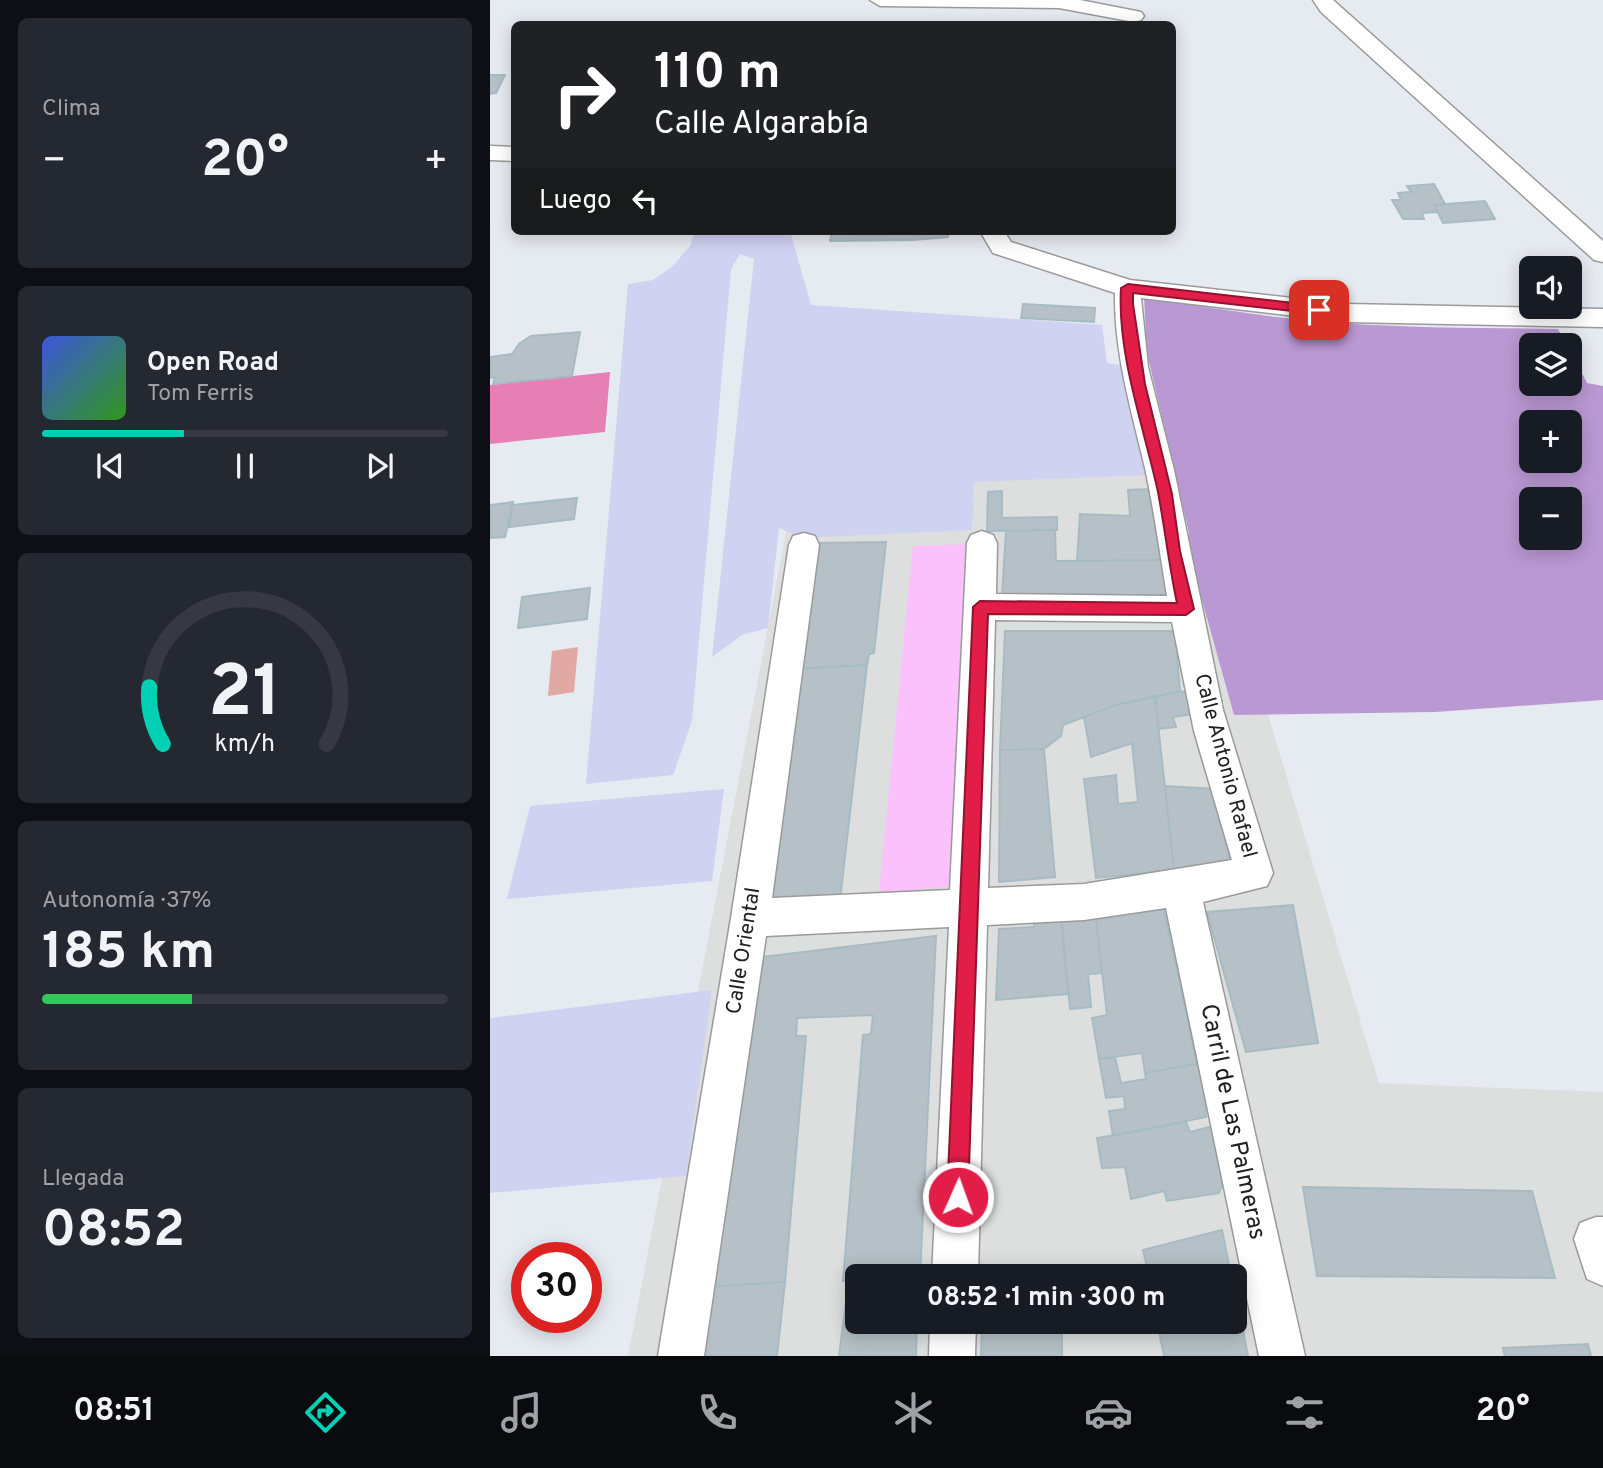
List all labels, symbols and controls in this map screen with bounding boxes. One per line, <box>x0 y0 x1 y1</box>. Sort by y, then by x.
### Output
text: 110 m <box>654 44 781 106</box>
icon: right <box>539 49 630 140</box>
text: Clima <box>42 95 100 124</box>
text: Calle Algarabía <box>654 105 869 145</box>
text: 20° <box>201 129 289 195</box>
text: − <box>42 138 67 187</box>
text: + <box>423 138 448 187</box>
icon: left <box>626 182 664 220</box>
text: Luego <box>539 185 612 218</box>
map controls <box>1519 256 1582 550</box>
button: sound <box>1519 256 1582 319</box>
pin <box>1289 280 1349 340</box>
icon: arrive <box>1300 291 1338 329</box>
button: layers <box>1519 333 1582 396</box>
text: Open Road <box>147 347 279 380</box>
text: Tom Ferris <box>147 380 254 409</box>
button: + <box>1519 410 1582 473</box>
icon: previous <box>91 447 129 485</box>
icon: pause <box>226 447 264 485</box>
icon: next <box>361 447 399 485</box>
button: − <box>1519 487 1582 550</box>
text: 21 <box>208 650 282 742</box>
street label: Calle Antonio Rafael <box>1187 671 1263 861</box>
text: km/h <box>215 729 275 761</box>
street label: Calle Oriental <box>721 886 767 1016</box>
text: Autonomía · 37% <box>42 887 212 916</box>
text: 185 km <box>42 921 215 987</box>
street label: Carril de Las Palmeras <box>1192 1001 1272 1243</box>
position arrow <box>921 1160 995 1234</box>
text: Llegada <box>42 1165 124 1194</box>
text: 08:52 <box>42 1199 185 1265</box>
speed limit sign: 30 <box>511 1242 602 1333</box>
text: 08:52 · 1 min · 300 m <box>927 1282 1165 1315</box>
icon: directions <box>301 1388 350 1437</box>
icon: music <box>497 1388 546 1437</box>
icon: phone <box>693 1388 742 1437</box>
icon: climate <box>889 1388 938 1437</box>
icon: car <box>1084 1388 1133 1437</box>
icon: filters <box>1280 1388 1329 1437</box>
text: 08:51 <box>73 1392 155 1432</box>
text: 20° <box>1476 1392 1530 1432</box>

